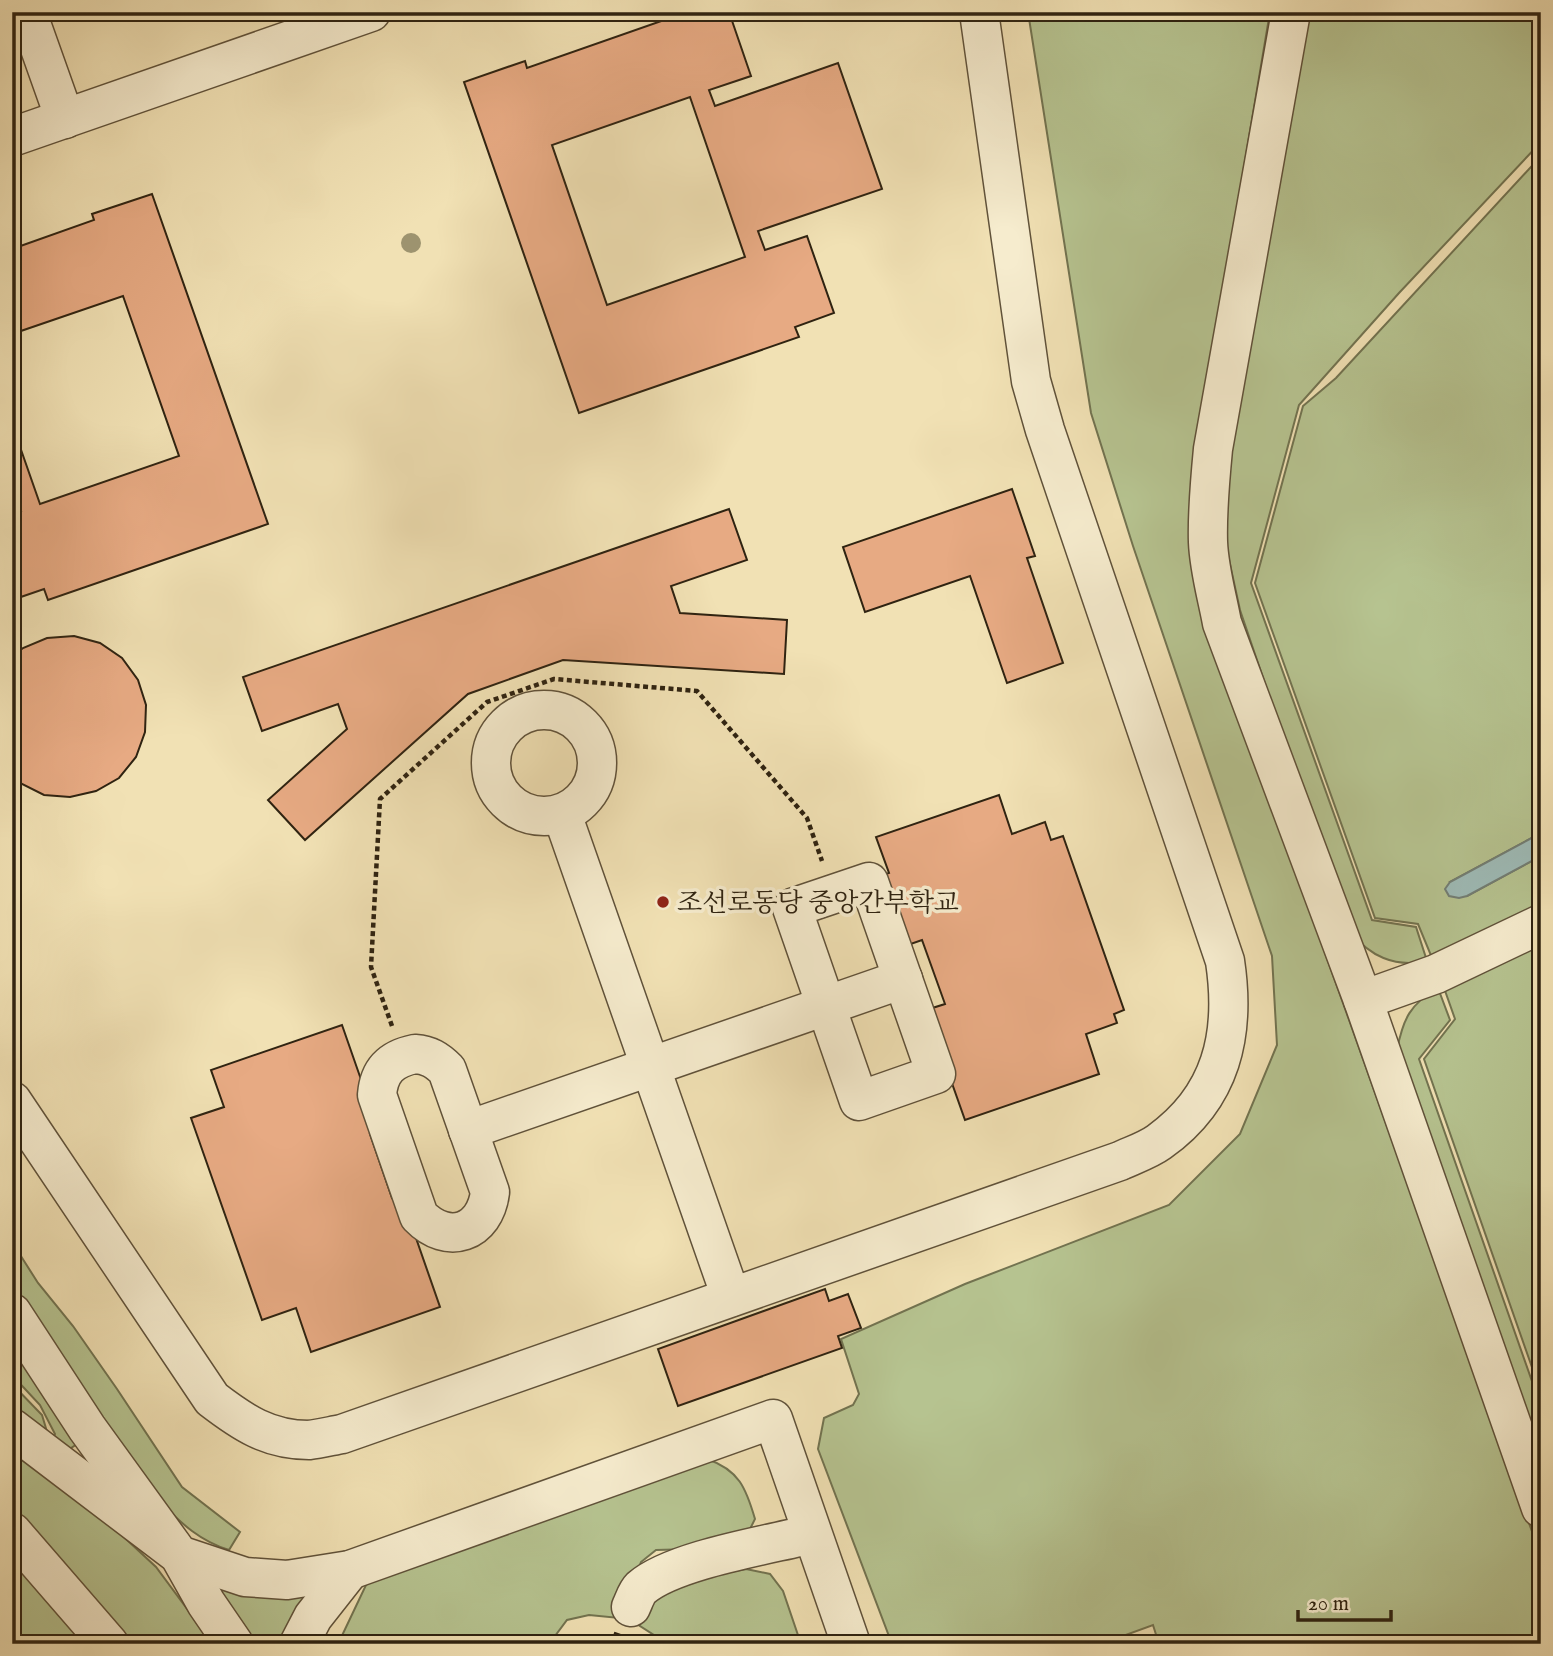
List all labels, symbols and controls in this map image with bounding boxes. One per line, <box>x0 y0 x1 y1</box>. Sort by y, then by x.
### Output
place label: 조선로동당 중앙간부학교 <box>677 887 959 920</box>
marker: 조선로동당 중앙간부학교 <box>655 894 671 910</box>
scale bar <box>1298 1579 1390 1623</box>
text: 20 m <box>1308 1591 1349 1618</box>

